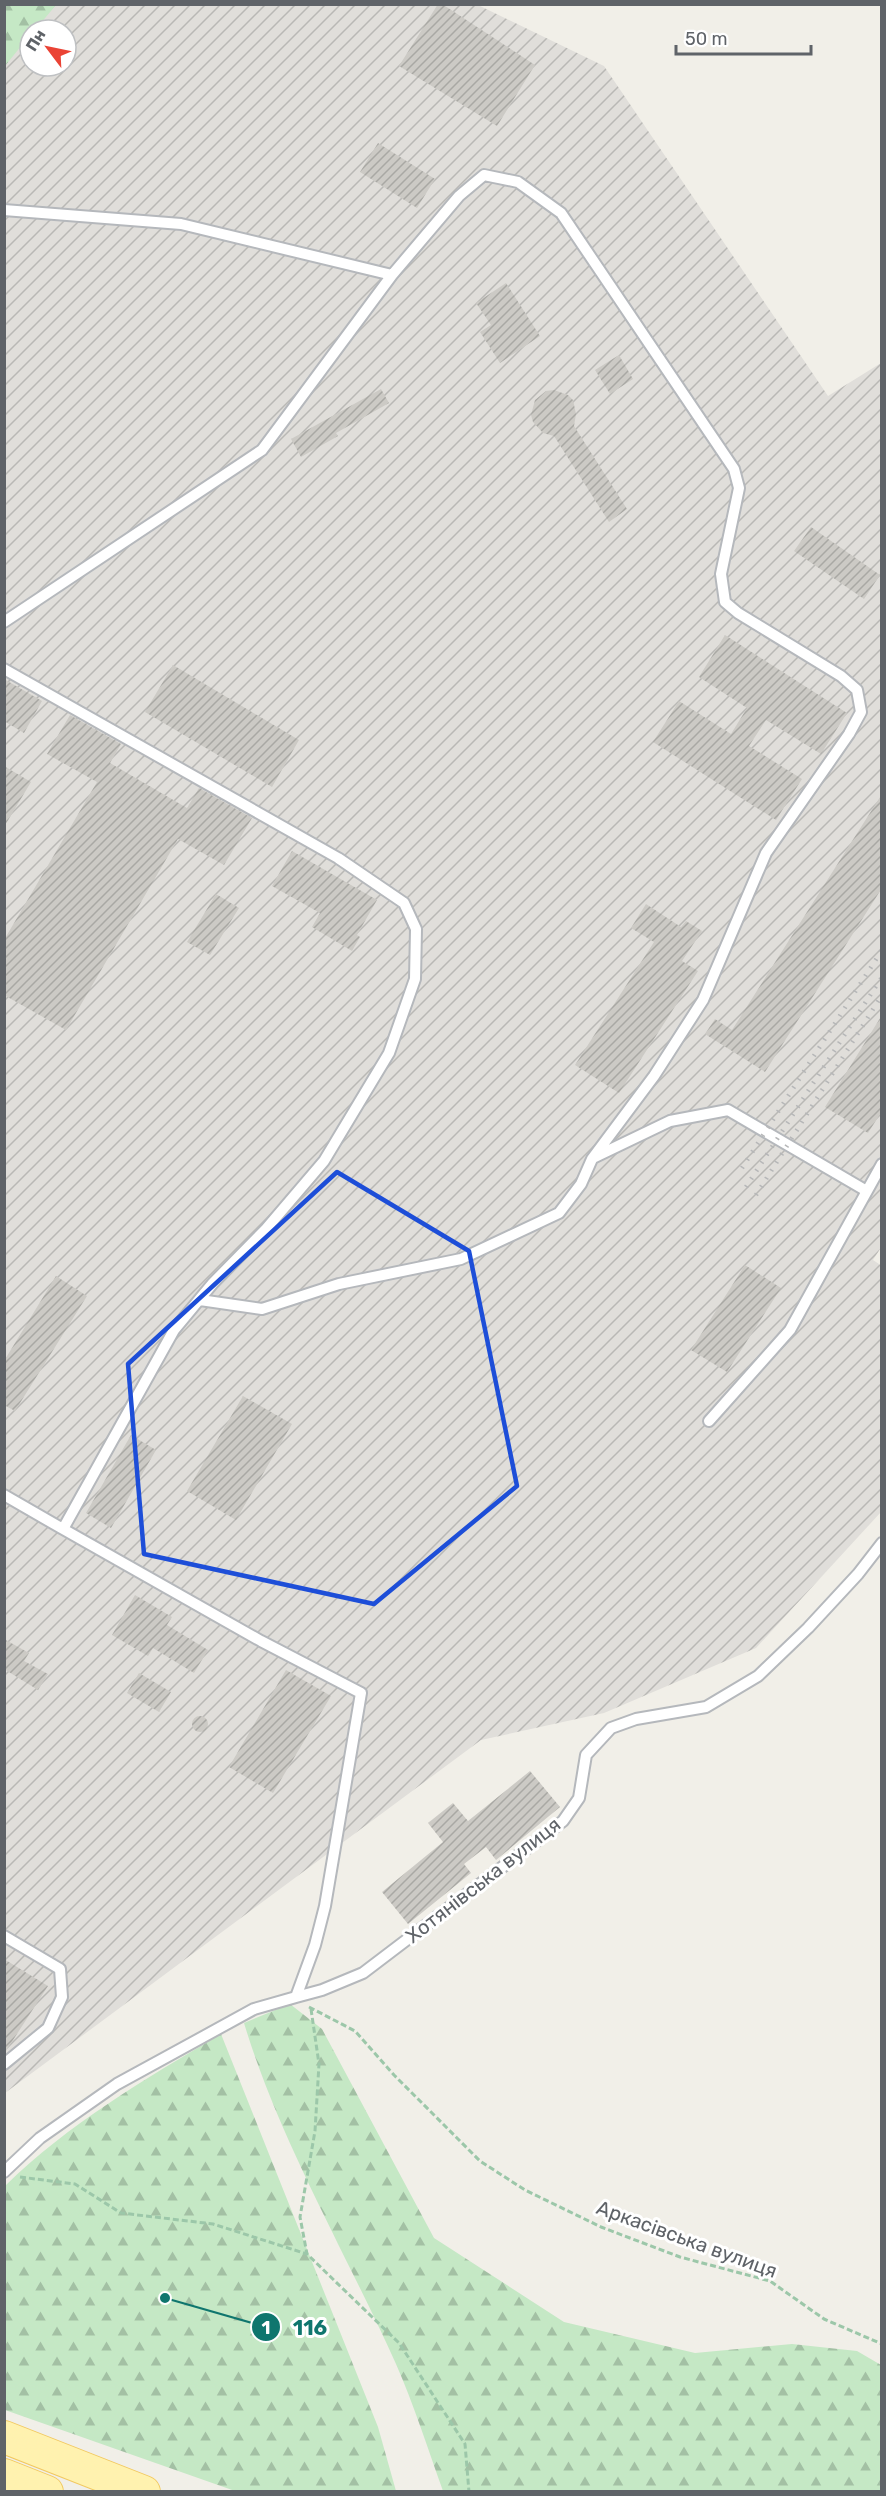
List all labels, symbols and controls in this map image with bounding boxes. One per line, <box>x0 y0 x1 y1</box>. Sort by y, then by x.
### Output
north arrow <box>18 18 78 78</box>
scale bar <box>676 18 811 56</box>
text: Пн <box>22 26 50 55</box>
text: 50 m <box>685 28 728 50</box>
street label: Хотянівська вулиця <box>401 1812 565 1948</box>
street label: Аркасівська вулиця <box>593 2195 781 2283</box>
callout: 116 <box>251 2308 339 2347</box>
text: 116 <box>293 2315 328 2340</box>
text: 1 <box>262 2317 270 2339</box>

